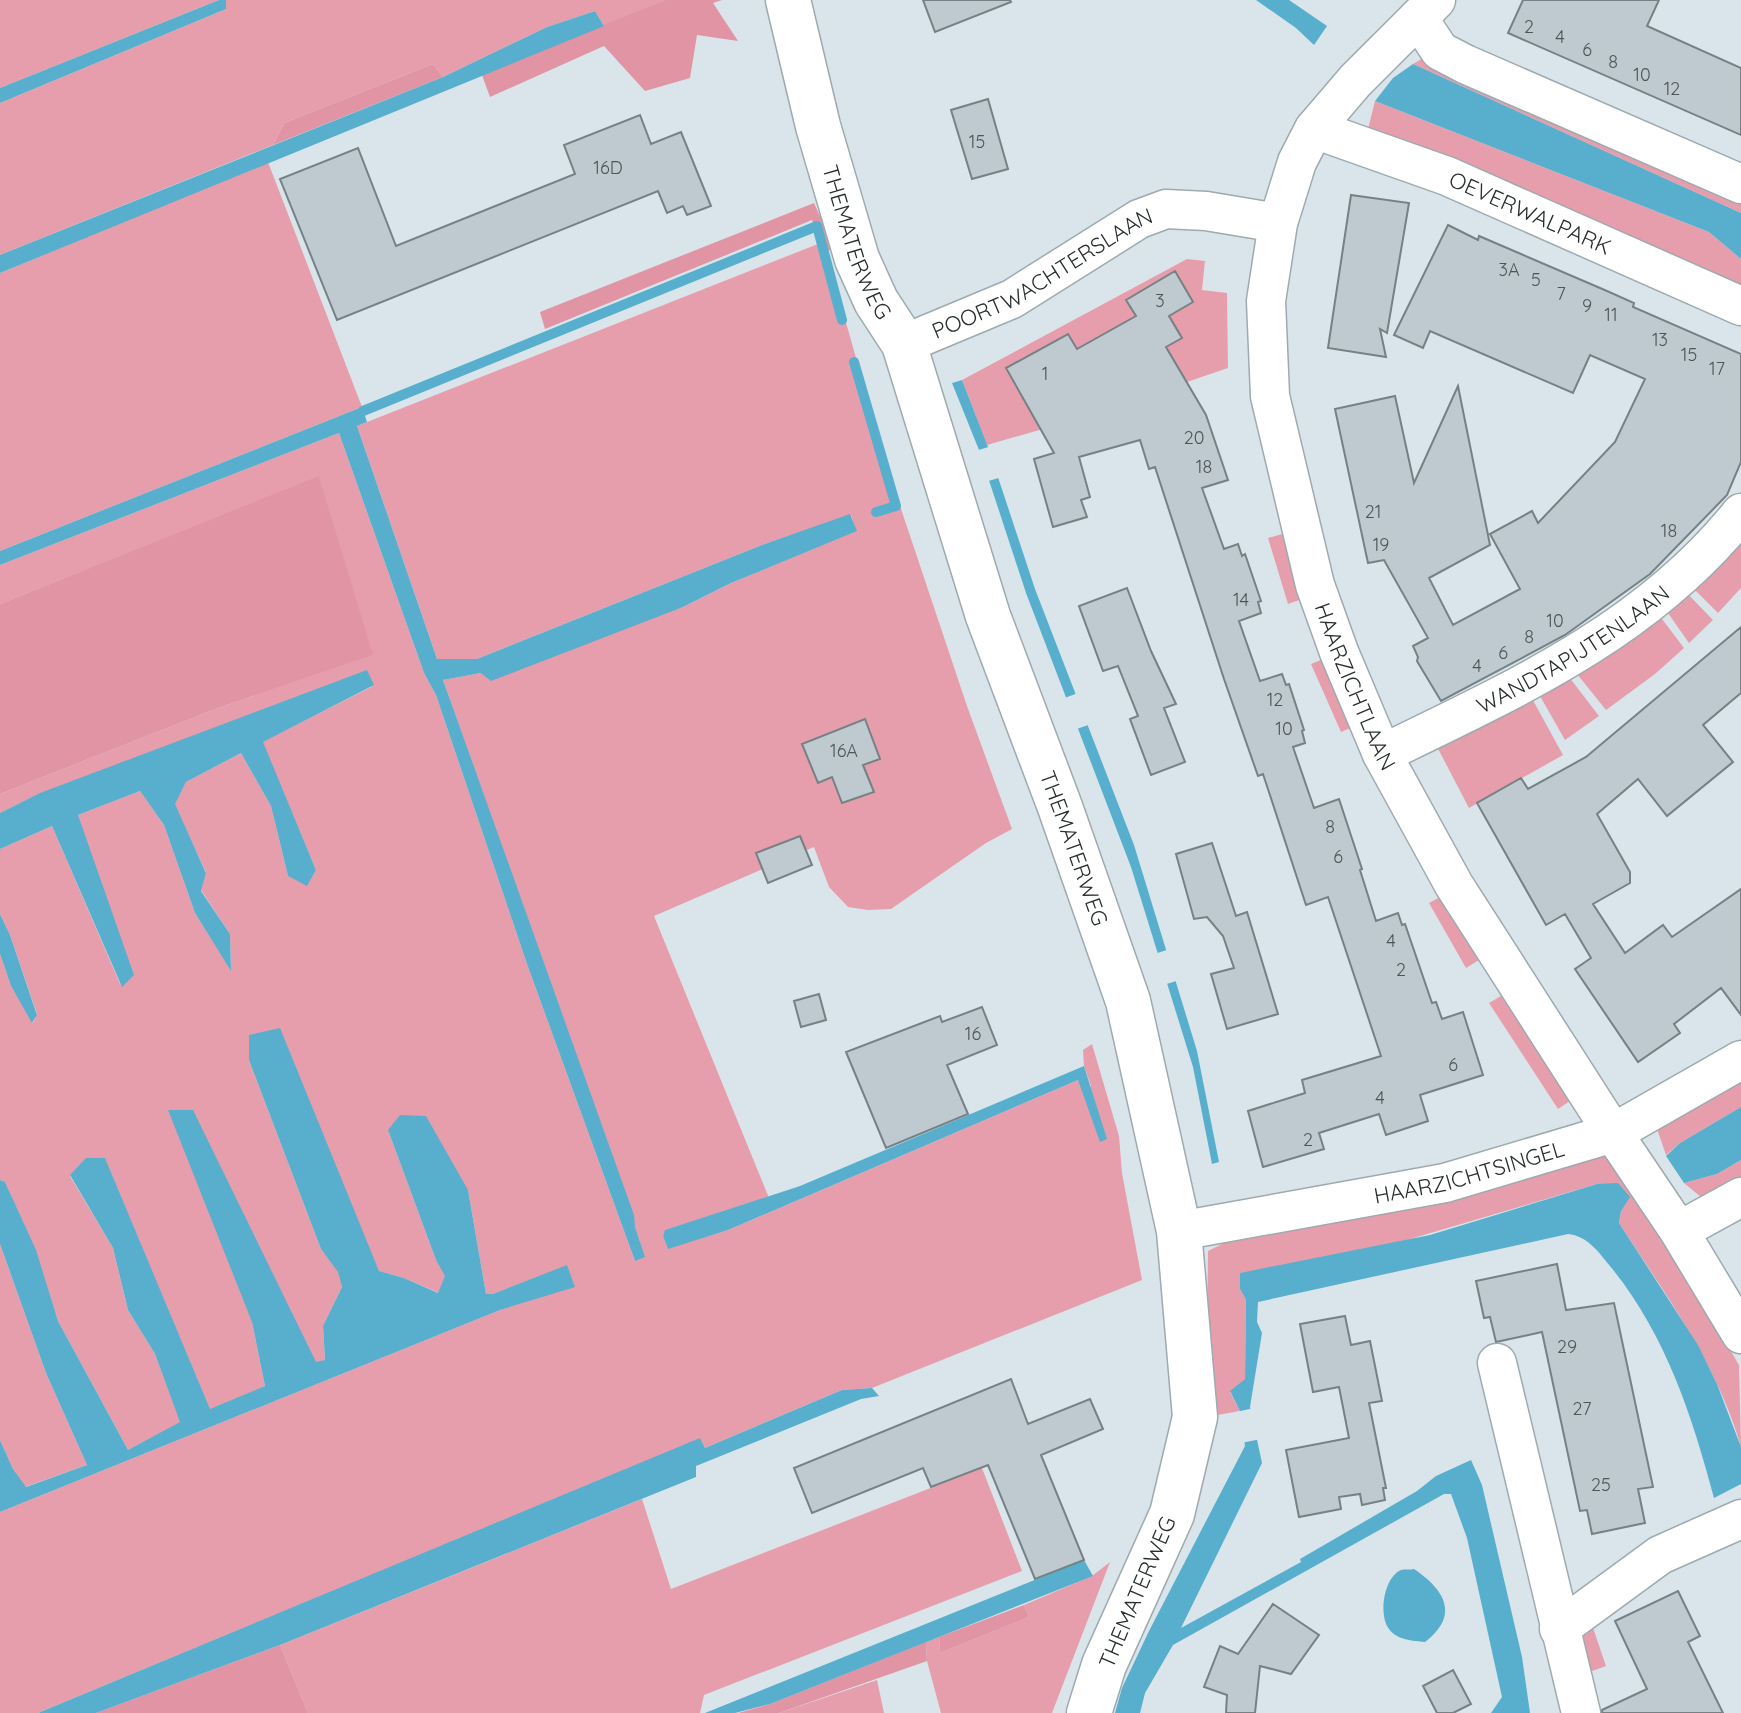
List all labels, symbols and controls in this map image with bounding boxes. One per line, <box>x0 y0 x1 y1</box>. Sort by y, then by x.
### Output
house number: 2 <box>1524 15 1534 38</box>
house number: 4 <box>1555 25 1565 48</box>
house number: 6 <box>1582 38 1592 61</box>
house number: 8 <box>1608 50 1618 73</box>
house number: 10 <box>1633 63 1651 86</box>
house number: 12 <box>1664 77 1680 100</box>
house number: 15 <box>969 130 985 153</box>
house number: 16D <box>593 156 623 179</box>
street label: THEMATERWEG <box>816 162 898 325</box>
street label: OEVERWALPARK <box>1445 165 1615 261</box>
street label: POORTWACHTERSLAAN <box>928 201 1156 345</box>
house number: 3A <box>1498 258 1520 281</box>
house number: 5 <box>1531 268 1541 291</box>
house number: 7 <box>1556 282 1566 305</box>
house number: 3 <box>1155 289 1165 312</box>
house number: 9 <box>1582 294 1592 317</box>
house number: 11 <box>1604 303 1618 326</box>
house number: 13 <box>1652 328 1668 351</box>
house number: 15 <box>1681 343 1697 366</box>
house number: 17 <box>1709 357 1725 380</box>
house number: 1 <box>1042 362 1048 385</box>
house number: 20 <box>1184 426 1204 449</box>
house number: 18 <box>1196 455 1212 478</box>
house number: 21 <box>1365 500 1381 523</box>
house number: 18 <box>1661 519 1677 542</box>
house number: 19 <box>1373 533 1389 556</box>
street label: WANDTAPIJTENLAAN <box>1472 579 1675 720</box>
house number: 14 <box>1233 588 1249 611</box>
street label: HAARZICHTLAAN <box>1308 599 1402 775</box>
house number: 10 <box>1546 609 1564 632</box>
house number: 8 <box>1524 625 1534 648</box>
house number: 6 <box>1498 641 1508 664</box>
house number: 4 <box>1472 654 1482 677</box>
house number: 12 <box>1267 688 1283 711</box>
house number: 10 <box>1275 717 1293 740</box>
house number: 16A <box>830 739 858 762</box>
street label: THEMATERWEG <box>1034 767 1115 930</box>
house number: 8 <box>1325 815 1335 838</box>
house number: 6 <box>1333 845 1343 868</box>
house number: 4 <box>1386 929 1396 952</box>
house number: 2 <box>1396 958 1406 981</box>
house number: 16 <box>965 1022 981 1045</box>
house number: 6 <box>1448 1053 1458 1076</box>
house number: 4 <box>1375 1086 1385 1109</box>
house number: 2 <box>1303 1128 1313 1151</box>
street label: HAARZICHTSINGEL <box>1372 1134 1568 1210</box>
house number: 29 <box>1557 1335 1577 1358</box>
house number: 27 <box>1573 1397 1591 1420</box>
house number: 25 <box>1591 1473 1611 1496</box>
street label: THEMATERWEG <box>1092 1512 1182 1672</box>

